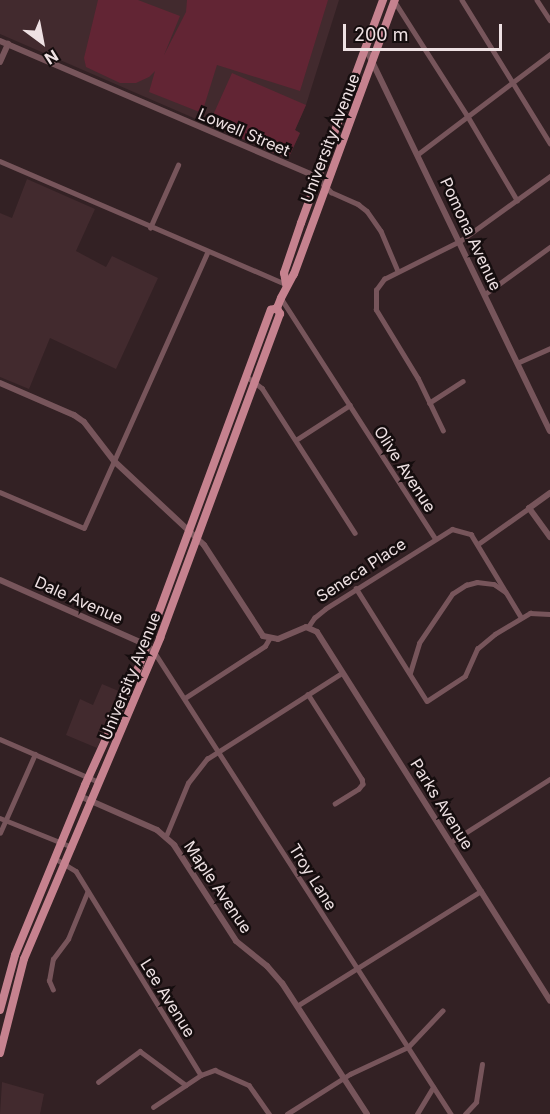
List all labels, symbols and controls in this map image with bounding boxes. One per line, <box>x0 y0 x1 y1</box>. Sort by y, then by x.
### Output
north arrow <box>12 12 72 72</box>
scale bar <box>346 12 505 50</box>
text: 200 m <box>354 24 409 45</box>
text: N <box>41 46 62 69</box>
street label: University Avenue <box>297 71 363 205</box>
street label: Lowell Street <box>195 104 293 160</box>
street label: Pomona Avenue <box>436 174 506 294</box>
street label: Olive Avenue <box>370 422 440 516</box>
street label: Seneca Place <box>313 534 409 606</box>
street label: Dale Avenue <box>32 572 126 628</box>
street label: University Avenue <box>95 609 165 743</box>
street label: Parks Avenue <box>406 755 478 853</box>
street label: Maple Avenue <box>180 837 256 937</box>
street label: Troy Lane <box>285 840 341 914</box>
street label: Lee Avenue <box>136 955 200 1041</box>

